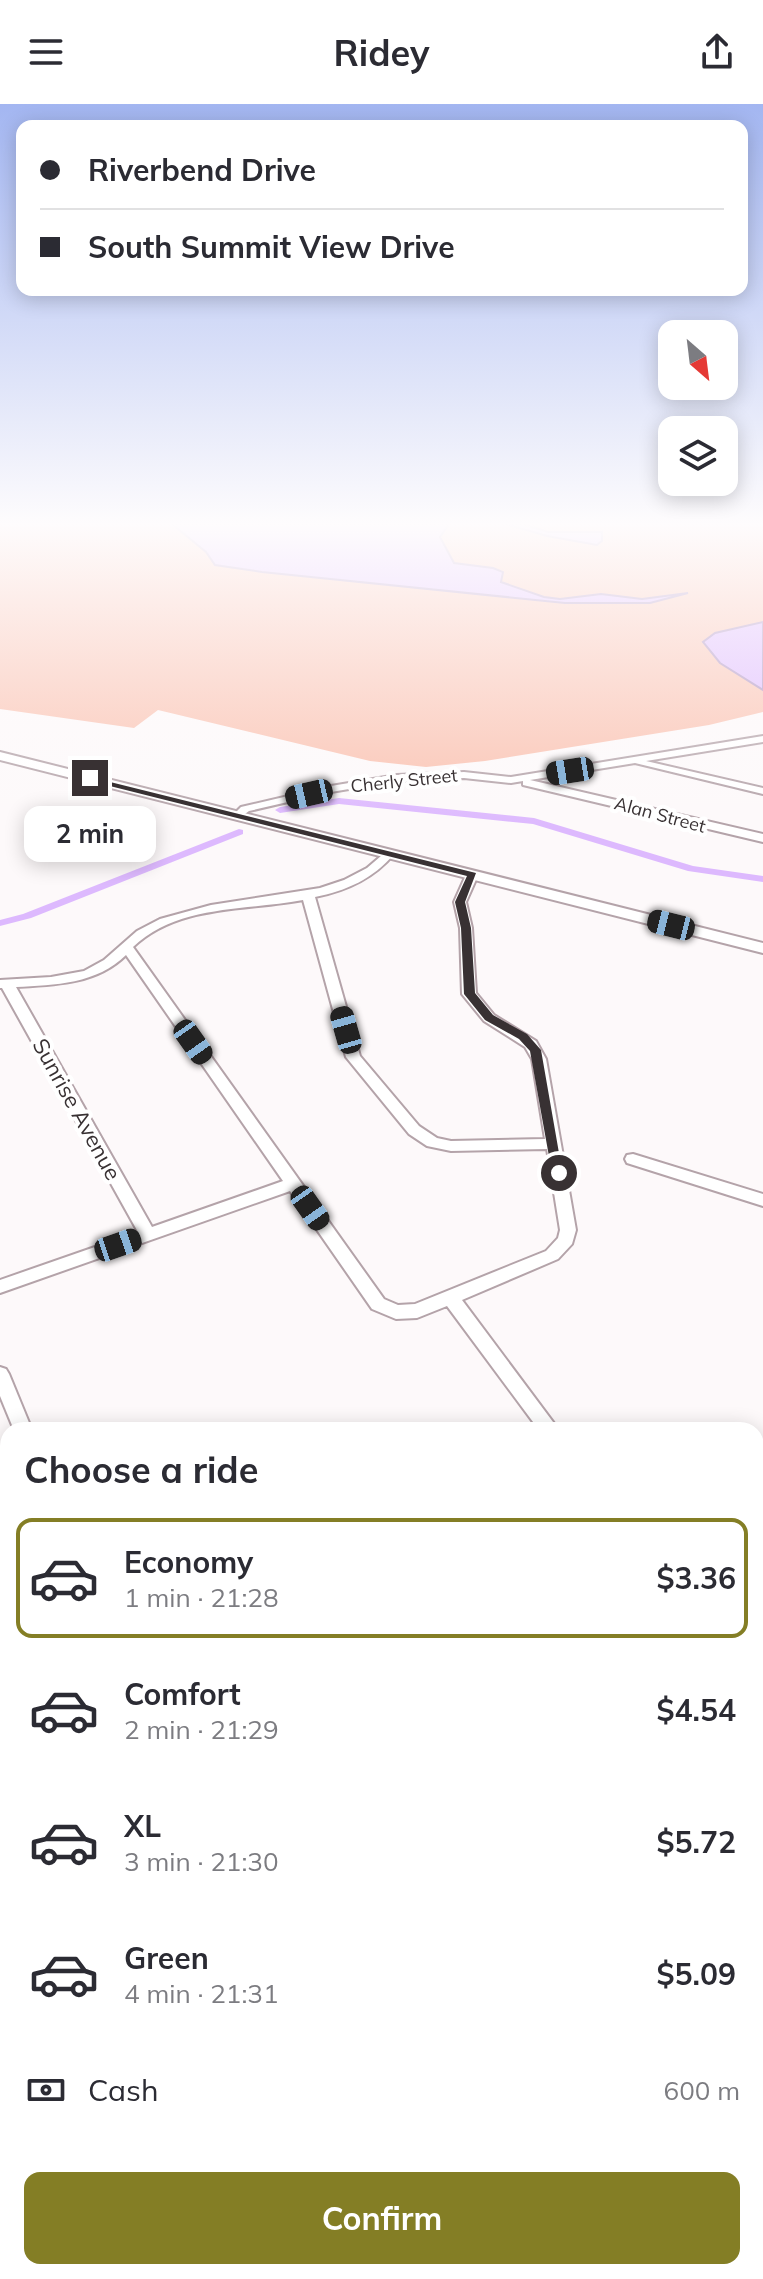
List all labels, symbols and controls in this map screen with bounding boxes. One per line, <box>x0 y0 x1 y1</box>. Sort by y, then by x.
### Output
icon: menu <box>24 30 68 74</box>
text: Ridey <box>334 30 429 75</box>
icon: share <box>695 30 739 74</box>
text: Riverbend Drive <box>88 151 316 189</box>
text: South Summit View Drive <box>88 228 455 266</box>
north arrow <box>658 320 738 400</box>
map controls <box>658 320 738 496</box>
button: layers <box>658 416 738 496</box>
car <box>544 755 596 787</box>
route end <box>72 760 108 796</box>
street label: Cherly Street <box>349 763 459 798</box>
car <box>283 777 335 811</box>
street label: Alan Street <box>612 791 708 838</box>
callout: 2 min <box>24 806 156 862</box>
text: 2 min <box>56 817 124 850</box>
car <box>645 908 697 942</box>
car <box>328 1004 364 1056</box>
car <box>169 1015 217 1069</box>
street label: Sunrise Avenue <box>27 1033 127 1185</box>
route start <box>541 1155 577 1191</box>
car <box>286 1181 334 1235</box>
car <box>91 1226 145 1264</box>
text: Choose a ride <box>24 1447 258 1492</box>
icon: car <box>28 1542 100 1614</box>
text: Economy <box>124 1543 253 1581</box>
text: $3.36 <box>657 1559 736 1597</box>
text: 1 min · 21:28 <box>124 1581 279 1614</box>
icon: car <box>28 1674 100 1746</box>
text: Comfort <box>124 1675 241 1713</box>
text: $4.54 <box>657 1691 736 1729</box>
text: 2 min · 21:29 <box>124 1713 279 1746</box>
icon: car <box>28 1806 100 1878</box>
text: XL <box>124 1807 161 1845</box>
text: $5.72 <box>657 1823 736 1861</box>
text: 3 min · 21:30 <box>124 1845 279 1878</box>
icon: car <box>28 1938 100 2010</box>
text: Green <box>124 1939 209 1977</box>
text: $5.09 <box>657 1955 736 1993</box>
text: 4 min · 21:31 <box>124 1977 279 2010</box>
icon: cash <box>24 2068 68 2112</box>
text: Cash <box>88 2071 159 2109</box>
text: 600 m <box>664 2074 740 2107</box>
button: Confirm <box>24 2172 740 2264</box>

